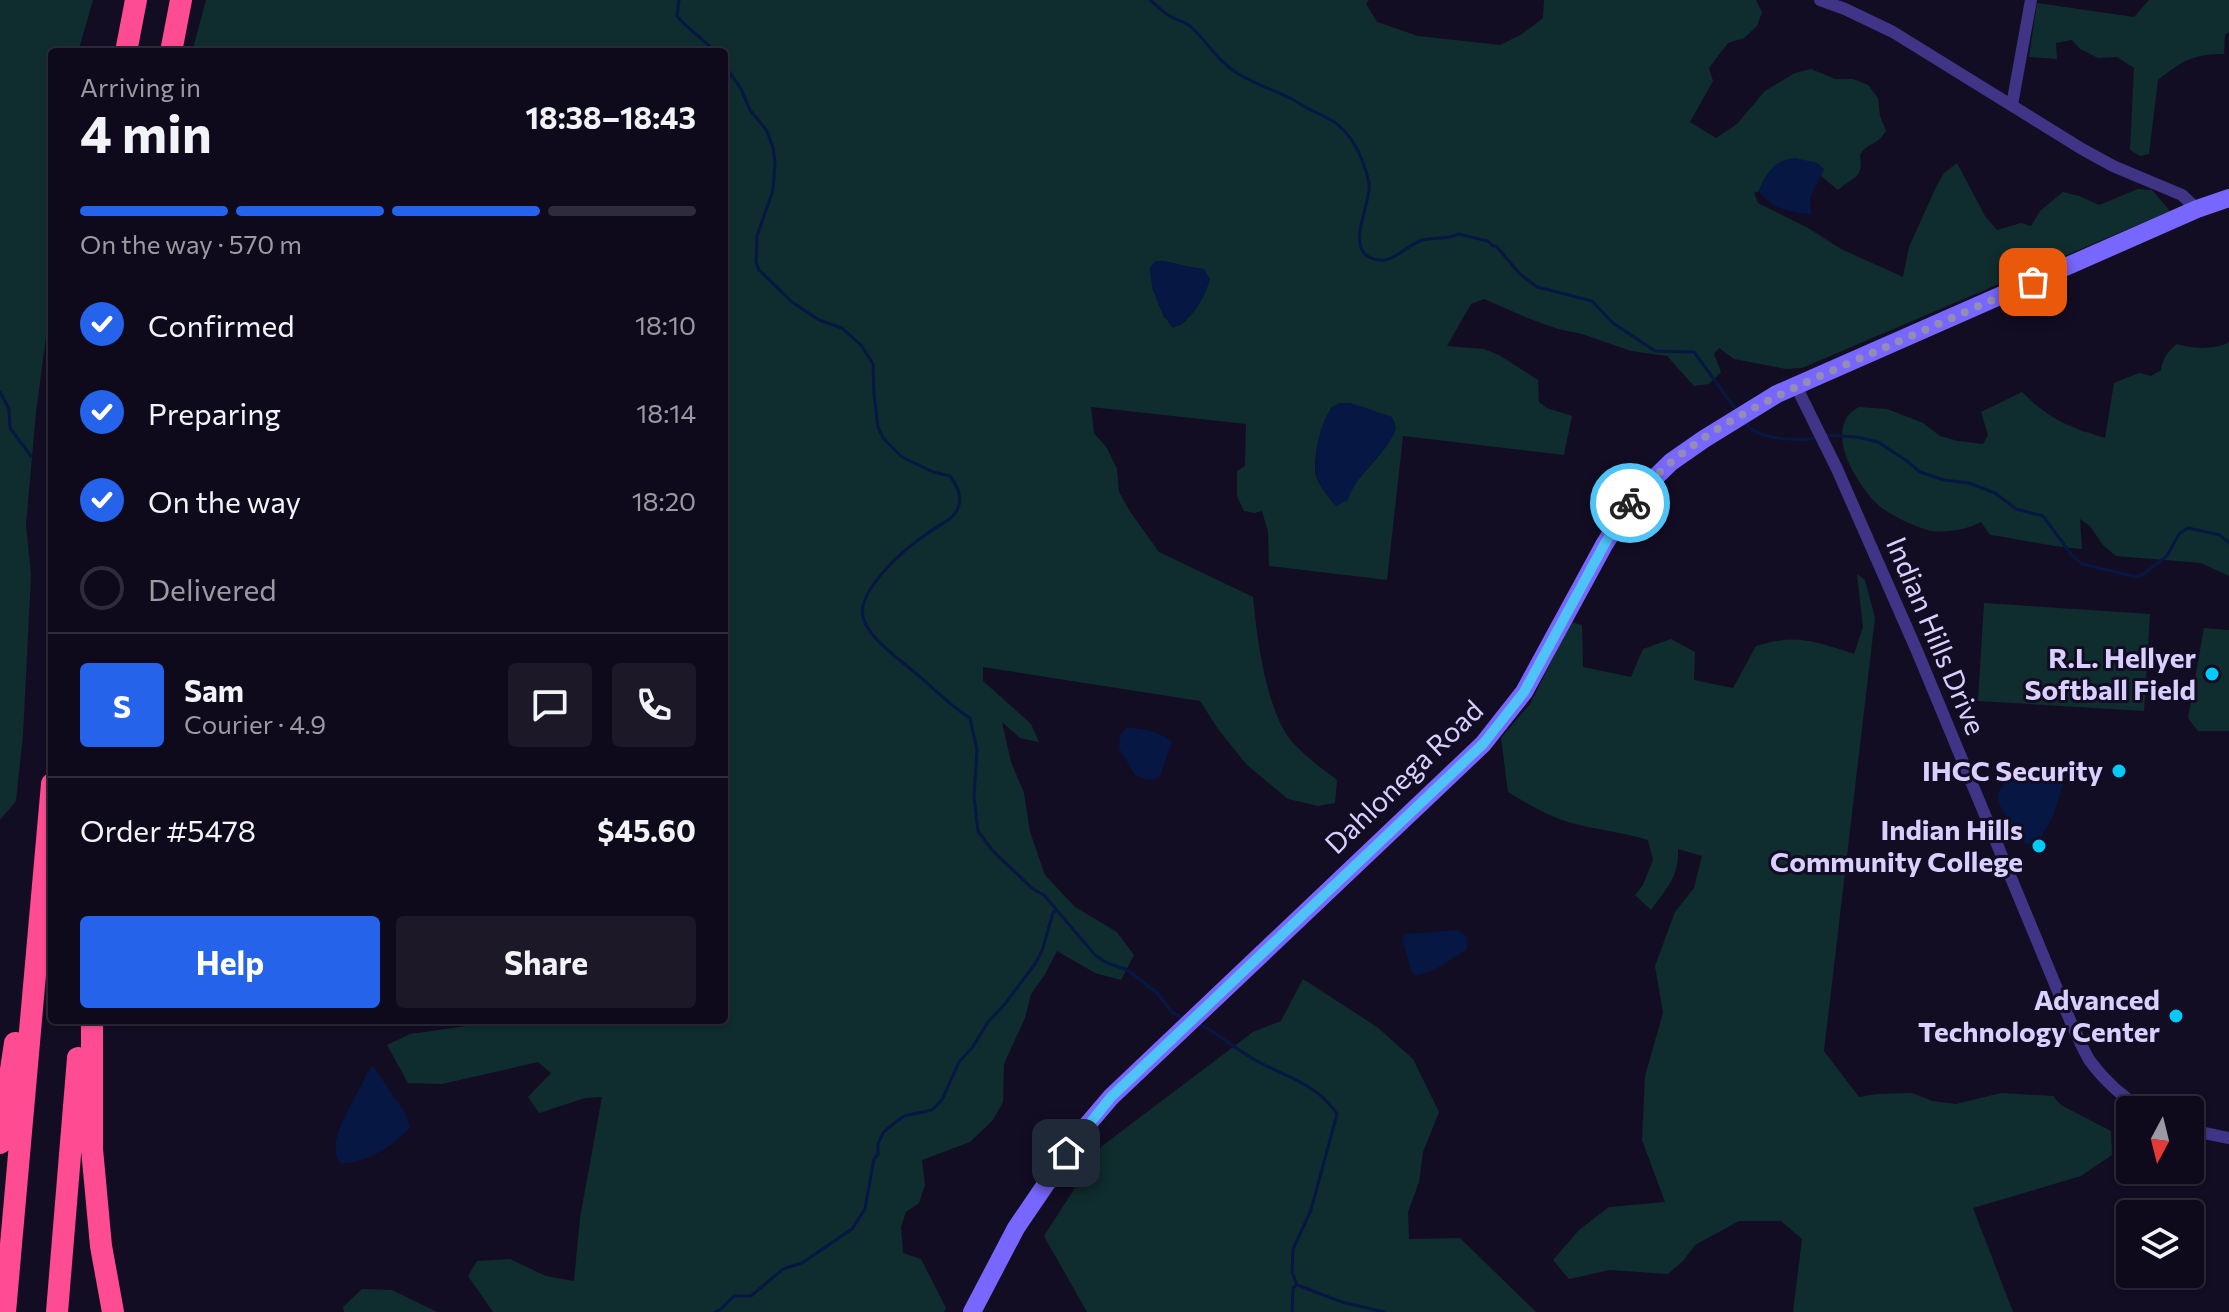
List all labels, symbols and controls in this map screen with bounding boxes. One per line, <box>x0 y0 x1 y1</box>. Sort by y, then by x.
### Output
text: Arriving in <box>80 71 201 102</box>
text: 18:38–18:43 <box>526 98 696 135</box>
text: 4 min <box>80 100 212 164</box>
text: On the way · 570 m <box>80 228 302 259</box>
pin <box>1999 248 2067 316</box>
icon: bag <box>2011 260 2055 304</box>
icon: check <box>80 302 124 346</box>
text: Confirmed <box>148 306 295 343</box>
text: 18:10 <box>635 309 696 340</box>
icon: check <box>80 390 124 434</box>
text: Preparing <box>148 394 281 431</box>
text: 18:14 <box>636 397 696 428</box>
courier <box>1590 463 1670 543</box>
icon: check <box>80 478 124 522</box>
icon: bike <box>1608 481 1652 525</box>
text: On the way <box>148 482 301 519</box>
text: 18:20 <box>632 485 696 516</box>
street label: Indian Hills Drive <box>1880 532 1994 740</box>
text: Delivered <box>148 570 277 607</box>
place label: R.L. Hellyer Softball Field <box>2025 640 2196 706</box>
button: chat <box>508 663 592 747</box>
button: phone <box>612 663 696 747</box>
marker: R.L. Hellyer Softball Field <box>2203 665 2221 683</box>
text: Sam <box>184 671 244 708</box>
text: S <box>113 687 131 724</box>
street label: Dahlonega Road <box>1317 692 1489 860</box>
text: Courier · 4.9 <box>184 708 326 739</box>
place label: IHCC Security <box>1922 753 2103 787</box>
marker: IHCC Security <box>2110 762 2128 780</box>
text: Order #5478 <box>80 811 256 848</box>
text: $45.60 <box>597 811 696 848</box>
place label: Indian Hills Community College <box>1770 812 2023 878</box>
marker: Indian Hills Community College <box>2030 837 2048 855</box>
button: Help <box>80 916 380 1008</box>
button: Share <box>396 916 696 1008</box>
place label: Advanced Technology Center <box>1918 982 2160 1048</box>
marker: Advanced Technology Center <box>2167 1007 2185 1025</box>
north arrow <box>2116 1096 2204 1184</box>
map controls <box>2116 1096 2204 1288</box>
pin <box>1032 1119 1100 1187</box>
icon: home <box>1044 1131 1088 1175</box>
button: layers <box>2116 1200 2204 1288</box>

